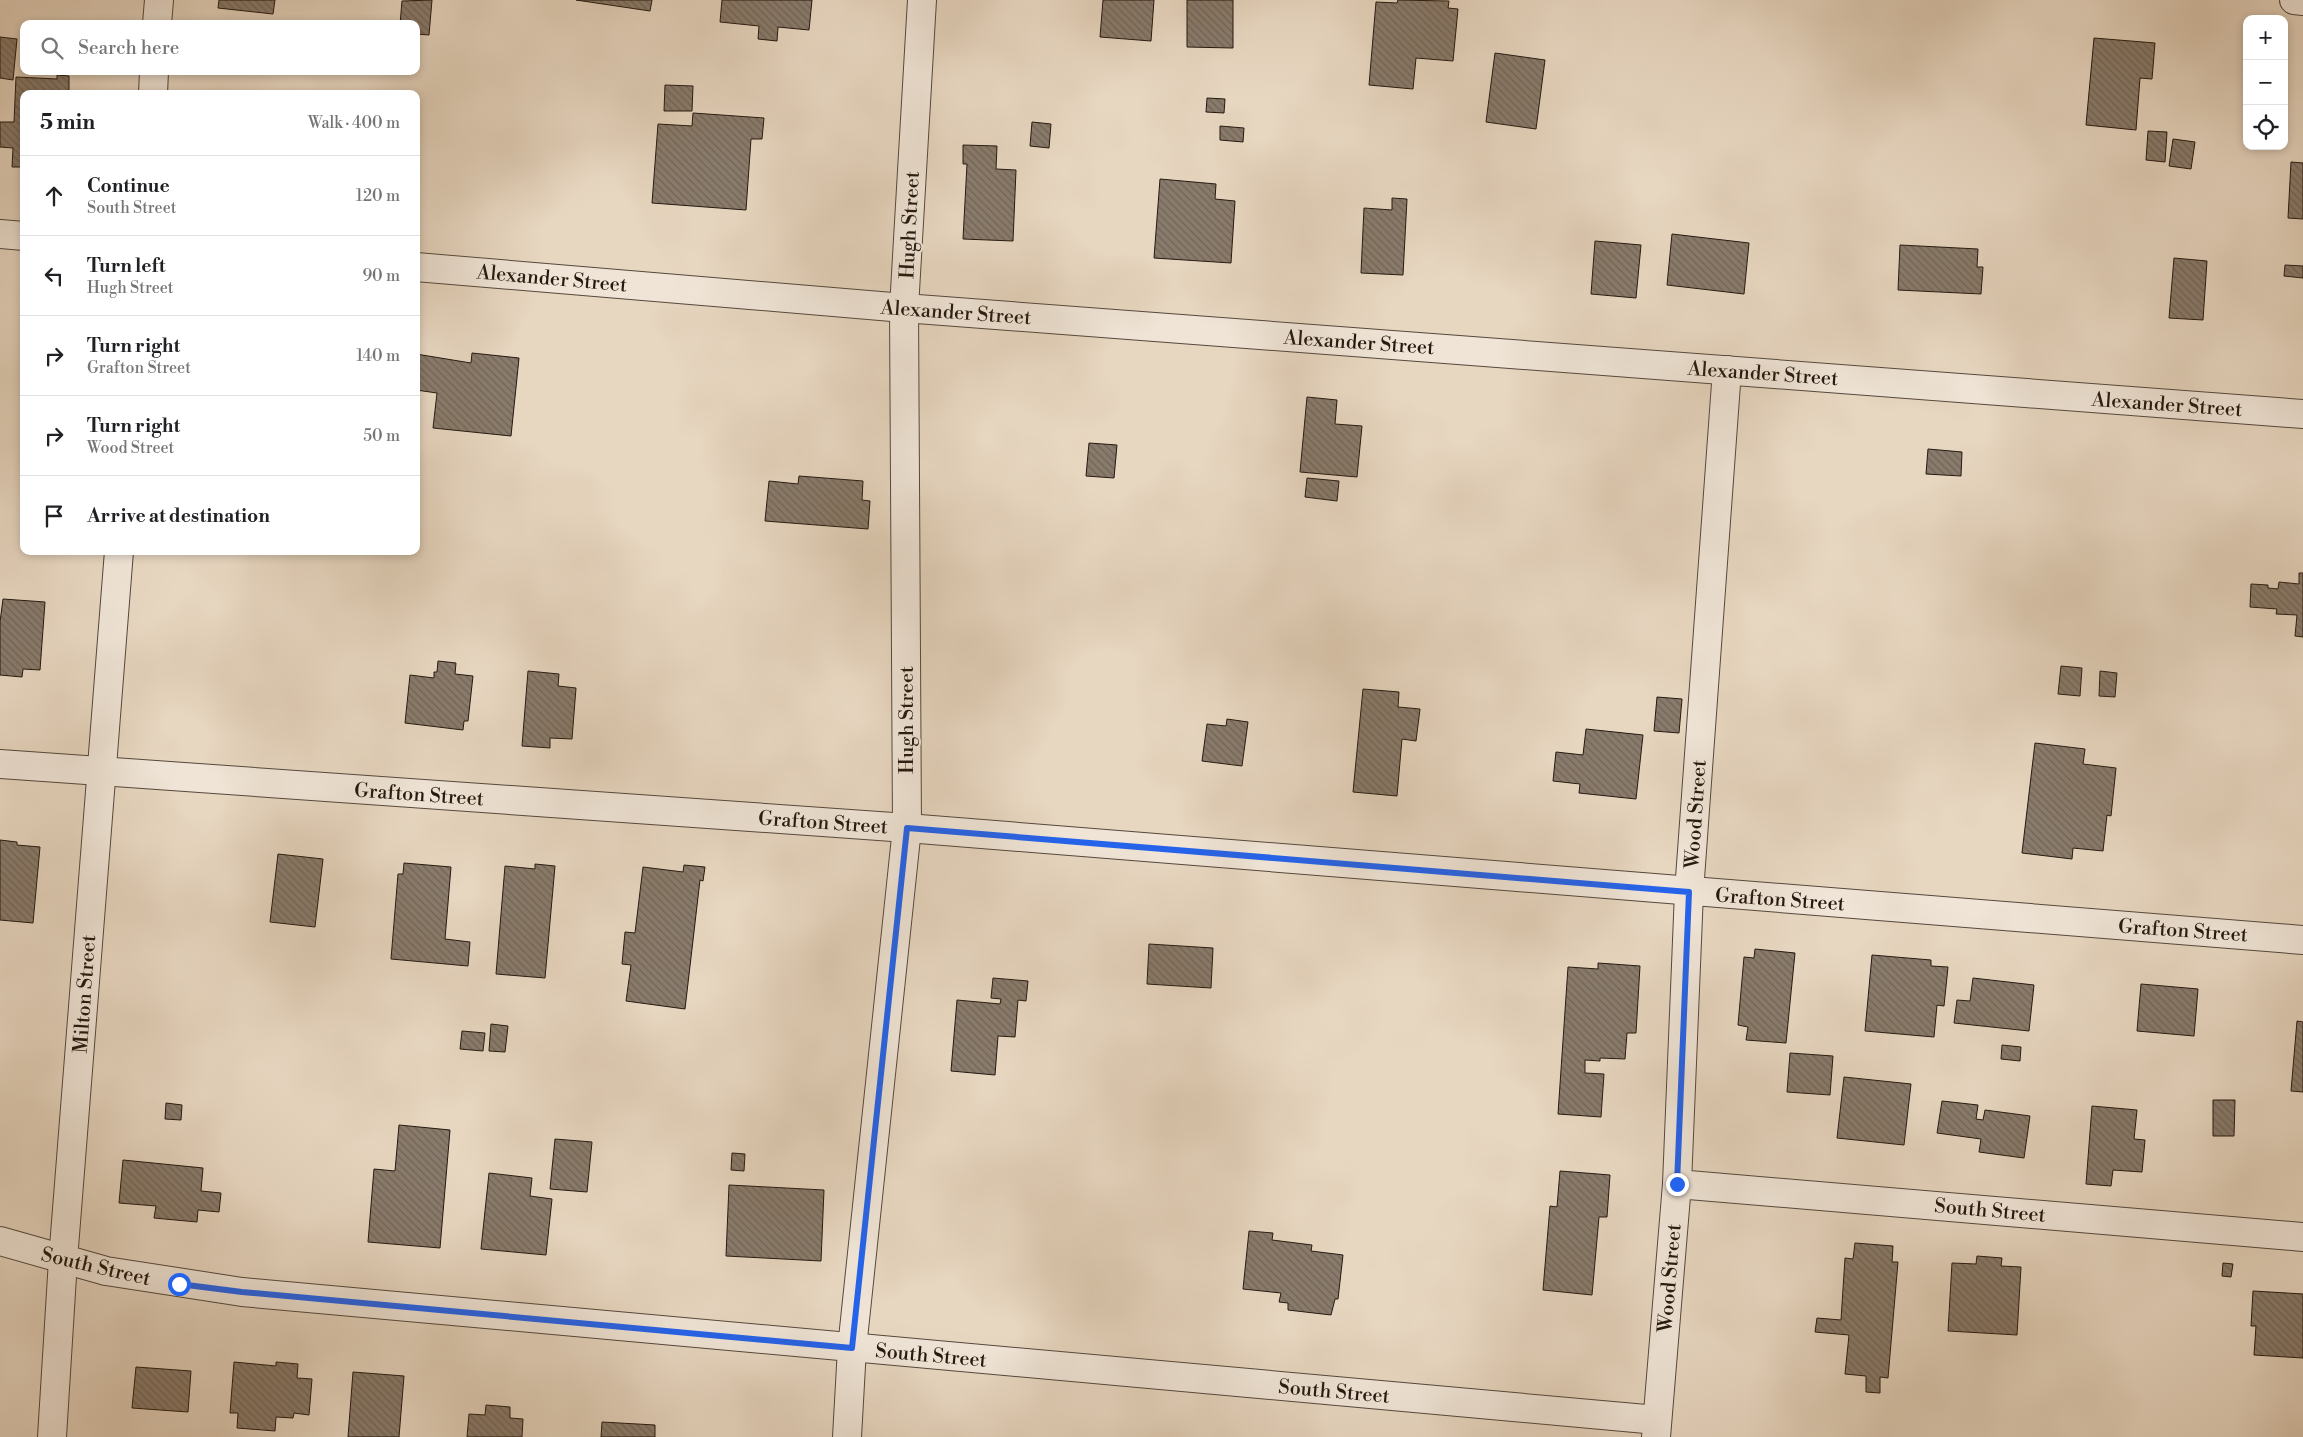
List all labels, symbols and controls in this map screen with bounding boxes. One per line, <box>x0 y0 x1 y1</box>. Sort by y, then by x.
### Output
map controls <box>2243 15 2288 150</box>
button: + <box>2243 15 2288 60</box>
search box <box>20 20 420 75</box>
icon: search <box>38 34 66 62</box>
text: Search here <box>78 36 179 60</box>
button: − <box>2243 60 2288 105</box>
button: locate <box>2243 105 2288 150</box>
text: 5 min <box>40 110 95 136</box>
text: Walk · 400 m <box>308 113 400 133</box>
street label: Hugh Street <box>895 170 926 280</box>
text: Continue <box>87 174 170 198</box>
icon: ahead <box>40 182 68 210</box>
text: 120 m <box>356 186 400 206</box>
text: South Street <box>87 198 176 218</box>
text: Turn left <box>87 254 166 278</box>
street label: Alexander Street <box>475 260 628 299</box>
icon: left <box>40 262 68 290</box>
text: 90 m <box>362 266 400 286</box>
text: Hugh Street <box>87 278 174 298</box>
street label: Alexander Street <box>879 296 1032 331</box>
street label: Alexander Street <box>1282 326 1435 361</box>
text: Turn right <box>87 334 180 358</box>
icon: right <box>40 342 68 370</box>
text: 140 m <box>356 346 400 366</box>
street label: Alexander Street <box>1686 357 1839 392</box>
text: Grafton Street <box>87 358 191 378</box>
street label: Alexander Street <box>2090 388 2243 423</box>
text: Turn right <box>87 414 180 438</box>
icon: right <box>40 422 68 450</box>
text: 50 m <box>363 426 400 446</box>
text: Wood Street <box>87 438 174 458</box>
icon: arrive <box>40 502 68 530</box>
text: Arrive at destination <box>87 504 270 528</box>
street label: Hugh Street <box>895 666 920 774</box>
street label: Wood Street <box>1680 759 1713 870</box>
street label: Grafton Street <box>353 778 485 812</box>
street label: Grafton Street <box>757 806 889 840</box>
street label: Grafton Street <box>1714 883 1846 917</box>
street label: Grafton Street <box>2117 914 2249 948</box>
street label: Milton Street <box>69 934 102 1054</box>
route end <box>1666 1173 1689 1196</box>
street label: South Street <box>1933 1194 2047 1229</box>
street label: Wood Street <box>1653 1223 1688 1335</box>
street label: South Street <box>38 1243 153 1292</box>
route start <box>168 1273 191 1296</box>
street label: South Street <box>874 1339 988 1374</box>
street label: South Street <box>1277 1375 1391 1410</box>

